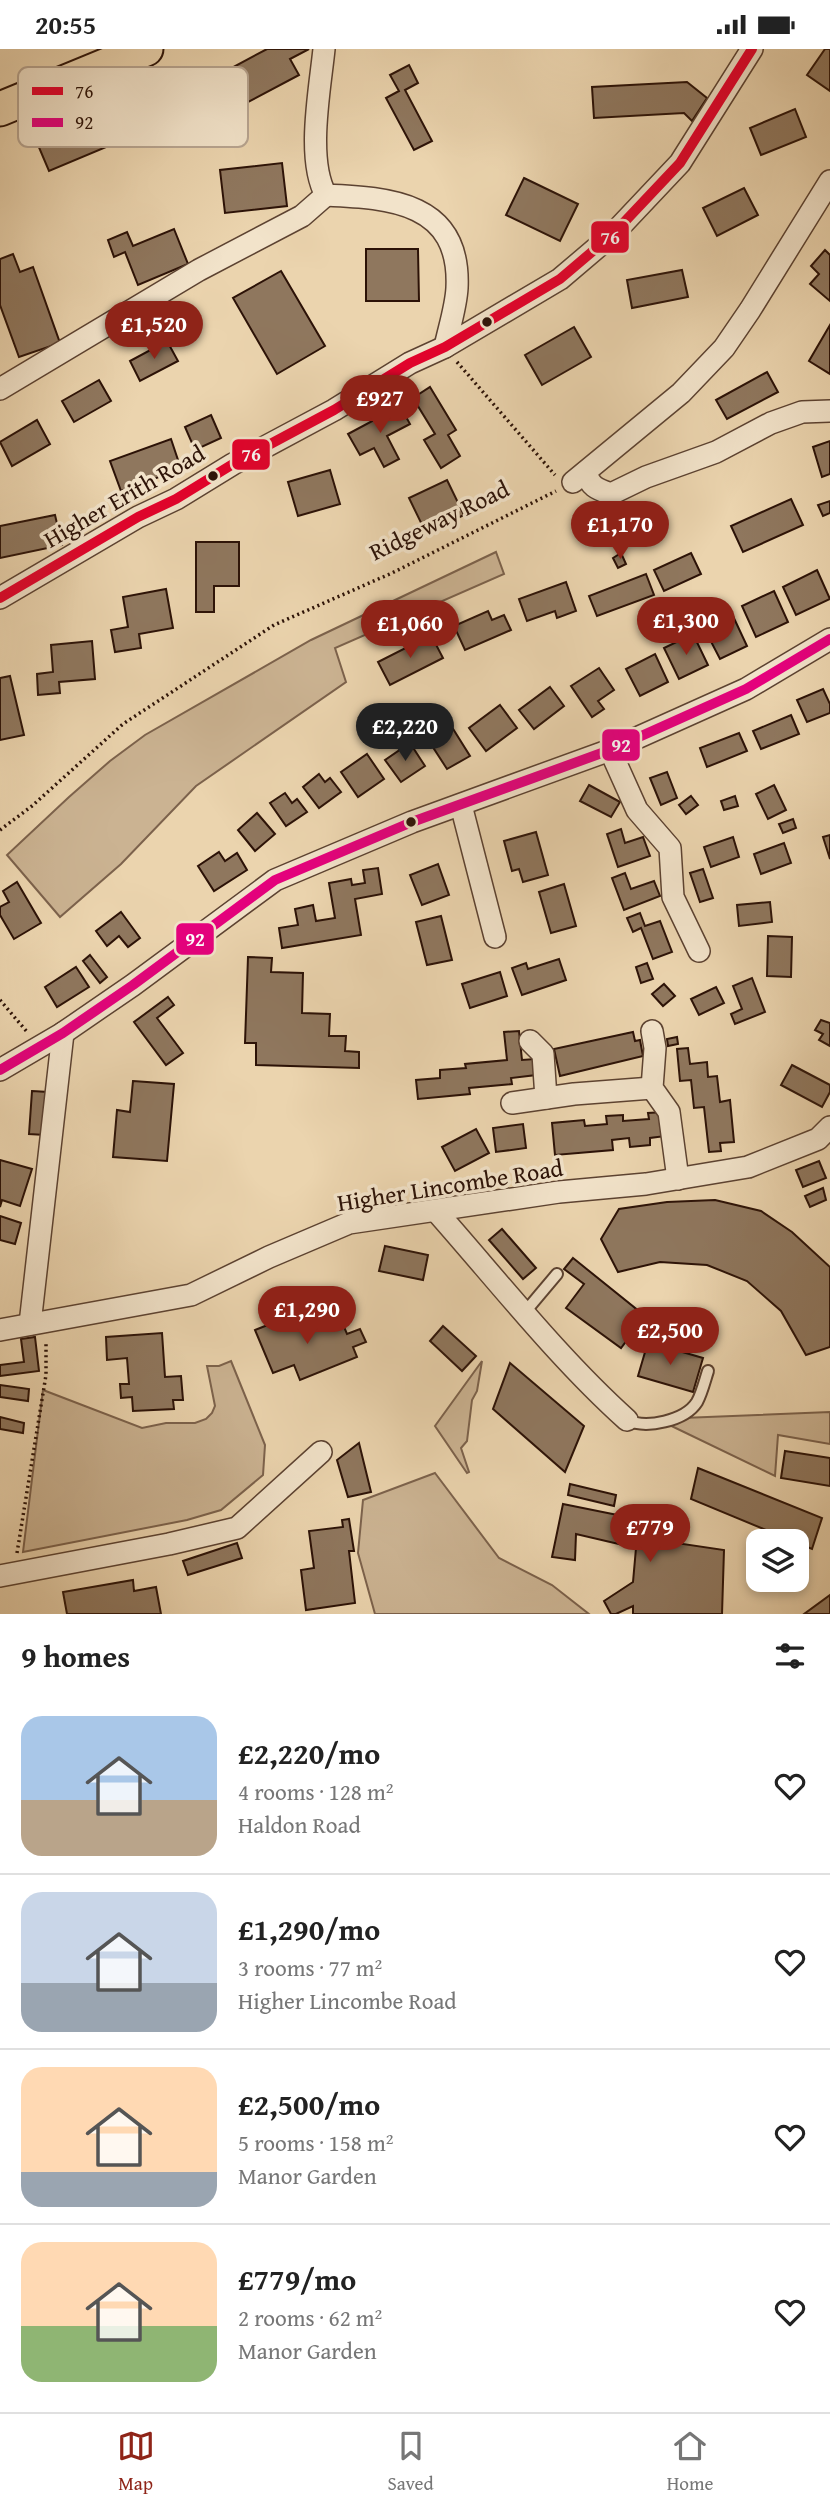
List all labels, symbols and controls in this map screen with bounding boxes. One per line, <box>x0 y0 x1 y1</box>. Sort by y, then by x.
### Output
text: 20:55 <box>35 5 96 44</box>
legend <box>18 67 248 147</box>
text: 76 <box>75 77 93 105</box>
text: 92 <box>75 108 93 136</box>
line badge: 76 <box>590 220 630 254</box>
text: 76 <box>600 223 620 251</box>
pin: £1,520 <box>97 301 211 361</box>
text: £1,520 <box>121 307 187 340</box>
unlabelled marker <box>480 315 494 329</box>
pin: £927 <box>339 375 421 435</box>
text: £927 <box>356 381 404 414</box>
street label: Higher Erith Road <box>37 436 211 556</box>
line badge: 76 <box>231 438 271 471</box>
text: 76 <box>241 440 261 468</box>
unlabelled marker <box>206 469 220 483</box>
street label: Ridgeway Road <box>363 471 515 569</box>
pin: £1,170 <box>563 501 677 561</box>
text: £1,170 <box>587 507 653 540</box>
pin: £1,300 <box>629 597 743 657</box>
pin: £1,060 <box>353 601 467 660</box>
text: £1,300 <box>653 603 719 636</box>
text: £1,060 <box>377 606 443 639</box>
pin: £2,220 <box>348 703 462 763</box>
text: £2,220 <box>372 709 438 742</box>
line badge: 92 <box>601 728 641 762</box>
text: 92 <box>611 731 631 759</box>
unlabelled marker <box>404 815 418 829</box>
line badge: 92 <box>175 922 215 956</box>
text: 92 <box>185 925 205 953</box>
street label: Higher Lincombe Road <box>335 1150 566 1220</box>
pin: £1,290 <box>250 1287 364 1346</box>
text: £1,290 <box>274 1292 340 1325</box>
pin: £2,500 <box>613 1307 727 1367</box>
text: £2,500 <box>637 1313 703 1346</box>
pin: £779 <box>609 1505 691 1564</box>
text: £779 <box>626 1510 674 1543</box>
map controls <box>746 1529 809 1592</box>
button: layers <box>746 1529 809 1592</box>
text: 9 homes <box>21 1634 130 1678</box>
icon: filters <box>771 1637 809 1675</box>
text: £2,220/mo <box>238 1731 380 1775</box>
icon: home <box>77 1744 161 1828</box>
icon: heart <box>771 1767 809 1805</box>
text: 4 rooms · 128 m² <box>238 1775 393 1808</box>
text: Haldon Road <box>238 1808 361 1841</box>
text: £1,290/mo <box>238 1907 380 1951</box>
icon: home <box>77 1920 161 2004</box>
icon: heart <box>771 1943 809 1981</box>
text: 3 rooms · 77 m² <box>238 1951 382 1984</box>
text: Higher Lincombe Road <box>238 1984 457 2017</box>
text: £2,500/mo <box>238 2082 380 2126</box>
icon: home <box>77 2095 161 2179</box>
icon: heart <box>771 2118 809 2156</box>
text: 5 rooms · 158 m² <box>238 2126 393 2159</box>
text: Manor Garden <box>238 2159 377 2192</box>
text: £779/mo <box>238 2257 356 2301</box>
icon: home <box>77 2270 161 2354</box>
icon: heart <box>771 2293 809 2331</box>
text: 2 rooms · 62 m² <box>238 2301 382 2334</box>
text: Manor Garden <box>238 2334 377 2367</box>
tab: Map <box>117 2427 155 2497</box>
tab: Saved <box>388 2427 434 2497</box>
tab: Home <box>667 2427 713 2497</box>

